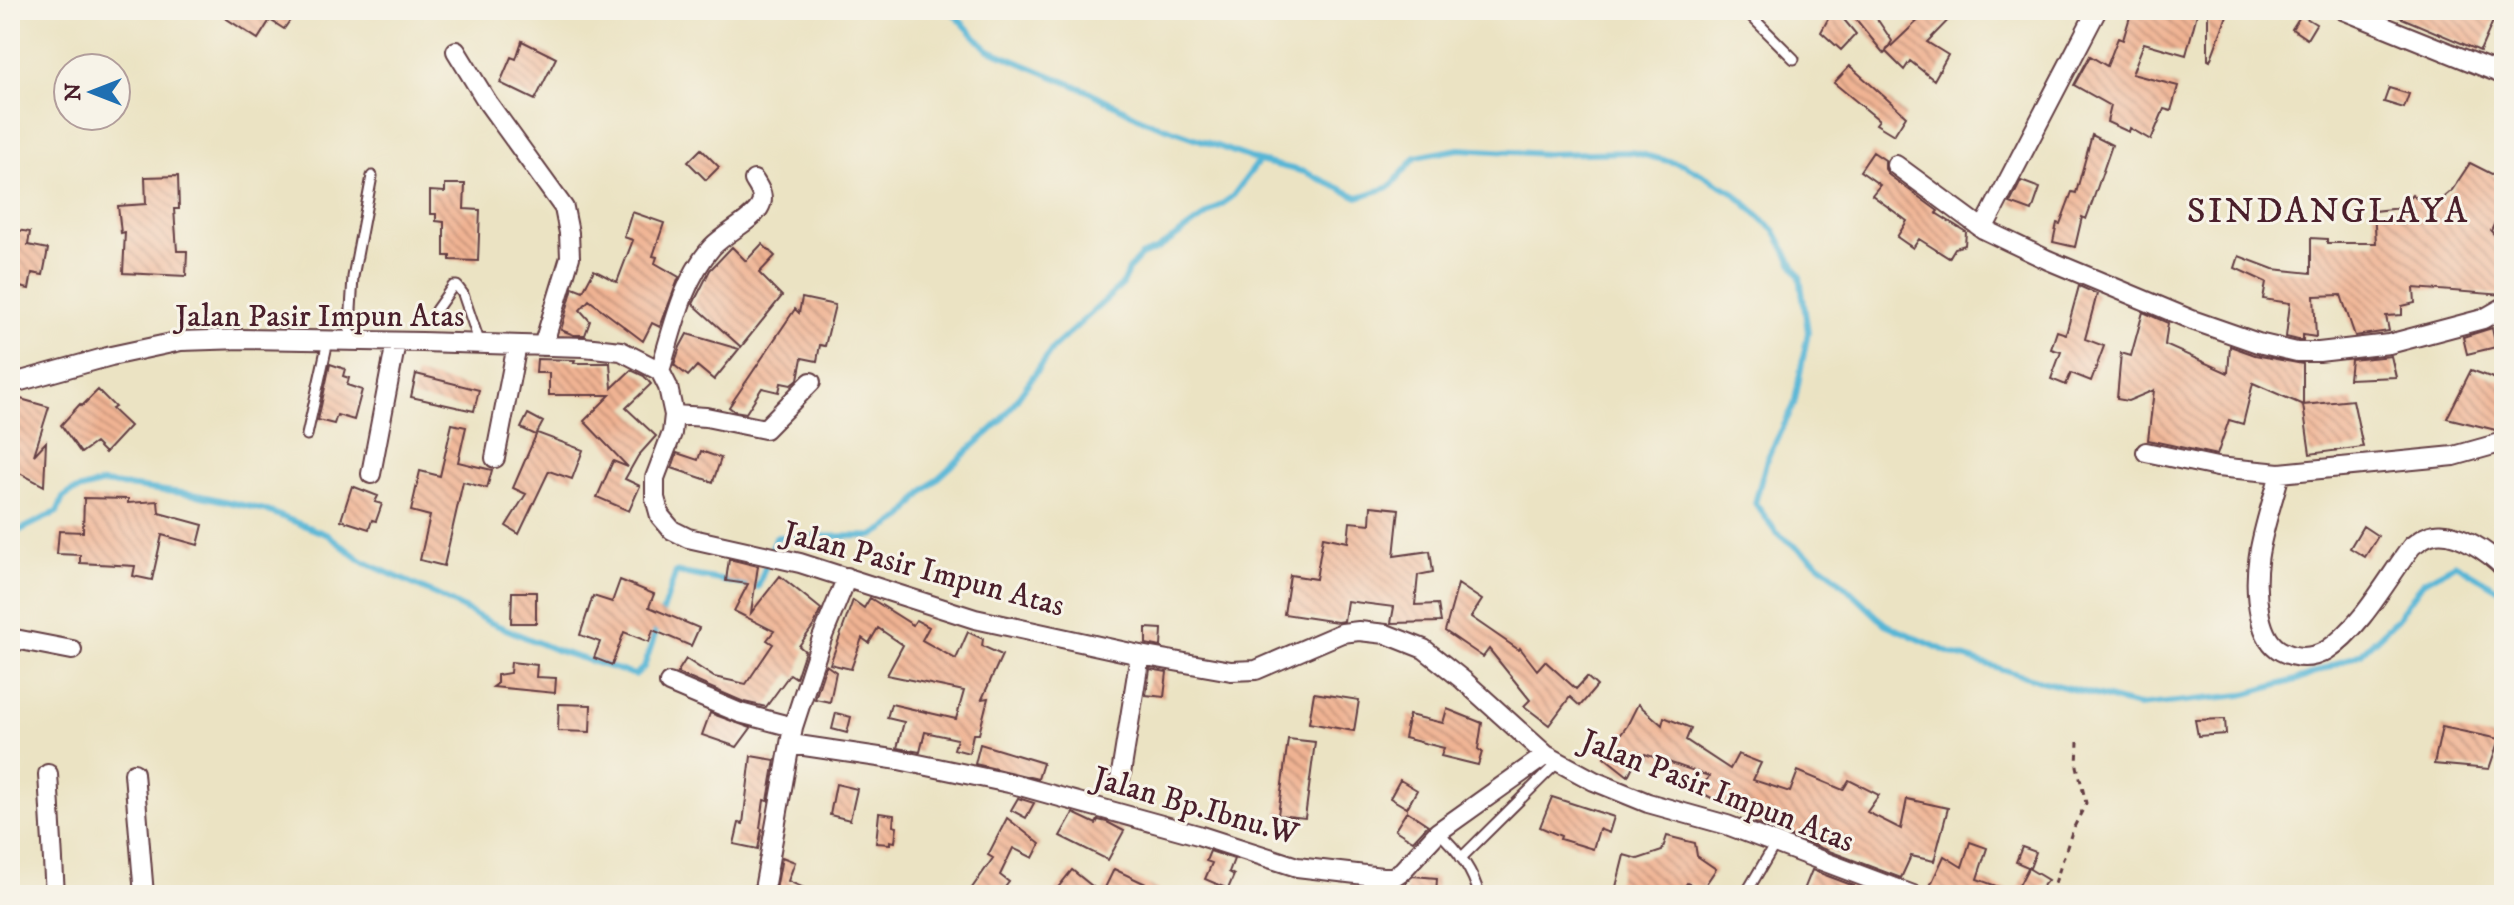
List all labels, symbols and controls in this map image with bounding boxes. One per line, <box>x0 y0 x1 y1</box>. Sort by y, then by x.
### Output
north arrow <box>52 52 132 132</box>
text: N <box>60 83 87 101</box>
district label: SINDANGLAYA <box>2187 189 2469 234</box>
street label: Jalan Pasir Impun Atas <box>172 297 465 337</box>
street label: Jalan Pasir Impun Atas <box>776 512 1069 627</box>
street label: Jalan Pasir Impun Atas <box>1572 720 1860 862</box>
street label: Jalan Bp.Ibnu.W <box>1085 758 1303 856</box>

